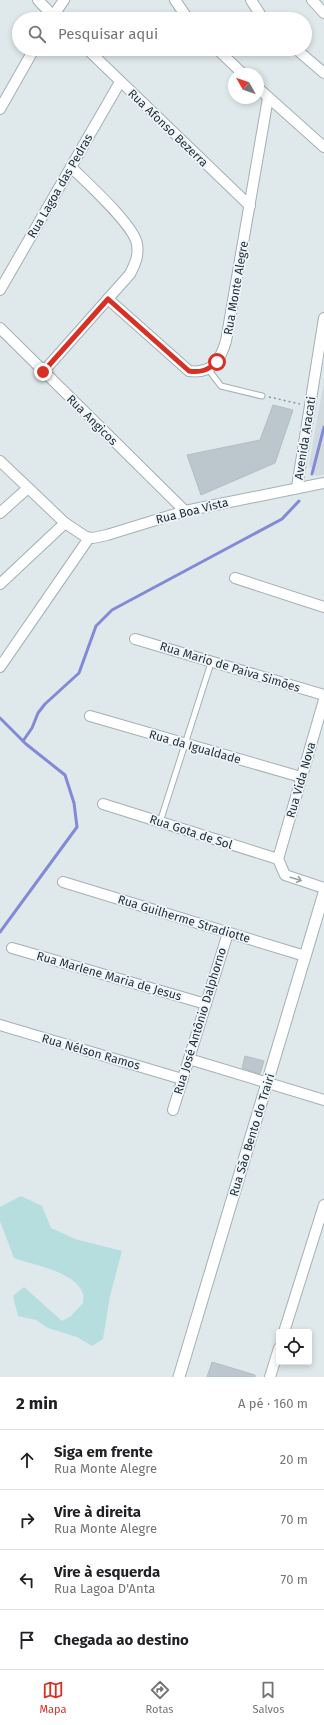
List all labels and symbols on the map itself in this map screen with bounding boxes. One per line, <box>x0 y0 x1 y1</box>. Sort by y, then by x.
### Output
north arrow <box>228 68 264 104</box>
street label: Rua Afonso Bezerra <box>125 86 211 170</box>
street label: Rua Lagoa das Pedras <box>24 131 96 241</box>
street label: Rua Monte Alegre <box>221 240 251 336</box>
route start <box>208 353 226 371</box>
route end <box>34 363 52 381</box>
street label: Rua Angicos <box>64 392 120 448</box>
street label: Avenida Aracati <box>292 395 318 481</box>
street label: Rua Boa Vista <box>154 495 230 527</box>
street label: Rua Mario de Paiva Simões <box>158 639 302 695</box>
street label: Rua da Igualdade <box>148 727 242 767</box>
street label: Rua Vida Nova <box>283 740 319 820</box>
street label: Rua Gota de Sol <box>148 812 235 852</box>
one-way arrow <box>289 876 302 883</box>
street label: Rua Guilherme Stradiotte <box>116 892 252 946</box>
street label: Rua José Antônio Dalphorno <box>171 946 229 1096</box>
street label: Rua Marlene Maria de Jesus <box>35 949 183 1004</box>
street label: Rua Nélson Ramos <box>40 1031 142 1073</box>
street label: Rua São Bento do Trairi <box>227 1072 277 1198</box>

